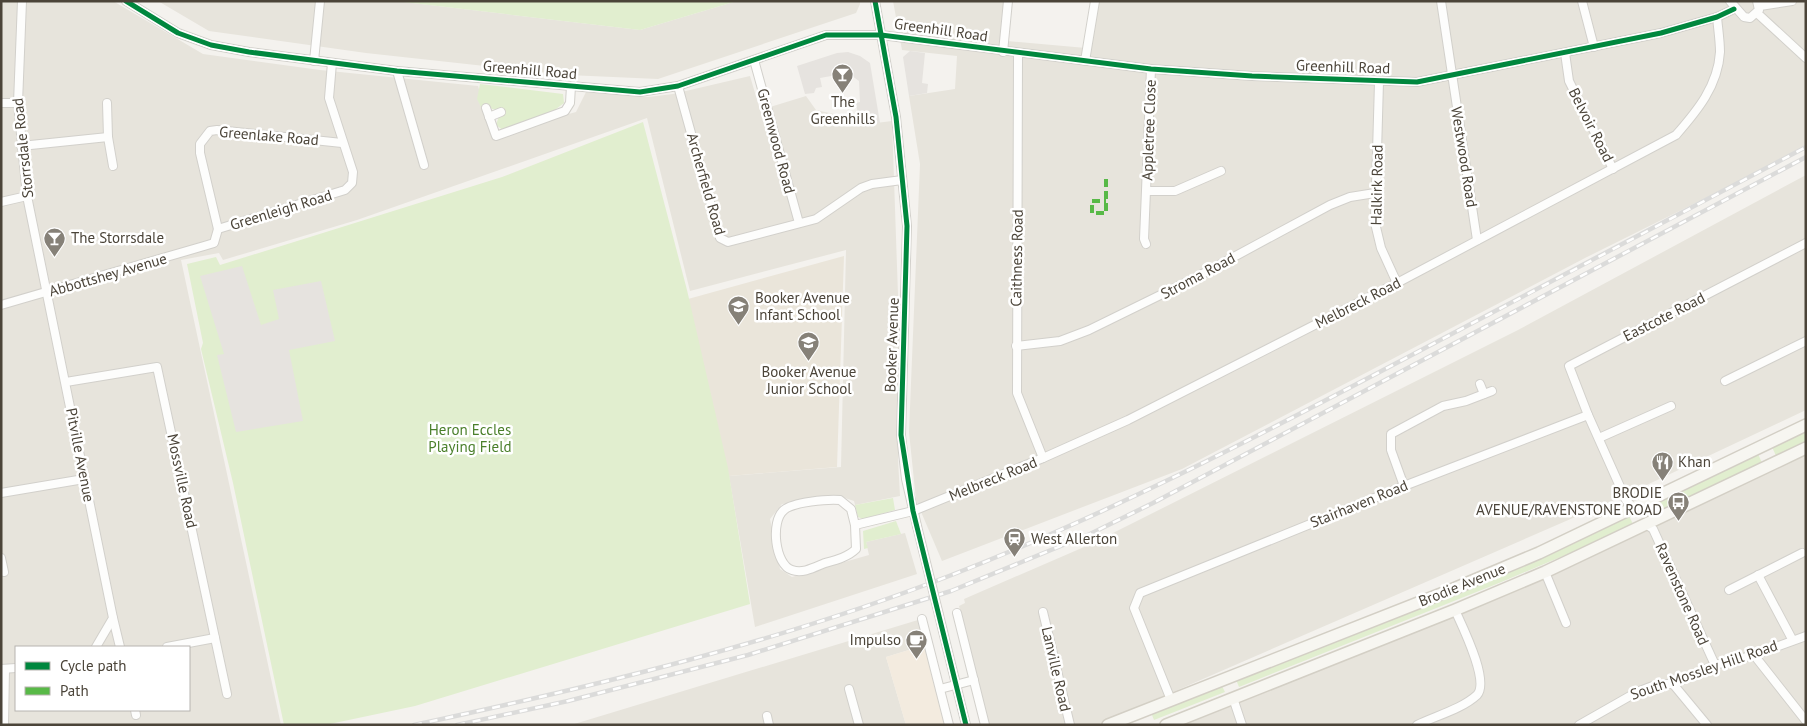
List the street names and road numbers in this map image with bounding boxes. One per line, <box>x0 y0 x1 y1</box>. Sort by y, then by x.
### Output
street label: Greenhill Road <box>893 14 989 45</box>
street label: Greenhill Road <box>1296 55 1390 78</box>
street label: Greenhill Road <box>482 56 578 83</box>
street label: Appletree Close <box>1137 79 1160 181</box>
street label: Belvoir Road <box>1565 84 1618 165</box>
street label: Greenwood Road <box>753 86 800 196</box>
street label: Storrsdale Road <box>8 97 37 199</box>
street label: Westwood Road <box>1447 105 1482 209</box>
street label: Greenlake Road <box>219 122 320 149</box>
street label: Archerfield Road <box>683 131 730 237</box>
street label: Halkirk Road <box>1366 144 1387 226</box>
street label: Greenleigh Road <box>228 185 334 234</box>
street label: Caithness Road <box>1006 209 1027 307</box>
street label: Stroma Road <box>1157 248 1238 303</box>
street label: Abbottshey Avenue <box>47 249 169 300</box>
street label: Melbreck Road <box>1312 273 1404 332</box>
street label: Eastcote Road <box>1620 288 1708 345</box>
street label: Booker Avenue <box>880 297 903 393</box>
street label: Pitville Avenue <box>62 406 99 504</box>
street label: Mossville Road <box>163 432 202 530</box>
street label: Melbreck Road <box>946 452 1040 505</box>
street label: Stairhaven Road <box>1307 475 1411 532</box>
street label: Ravenstone Road <box>1651 540 1713 648</box>
street label: Brodie Avenue <box>1416 558 1508 611</box>
street label: Lanville Road <box>1038 625 1075 713</box>
street label: South Mossley Hill Road <box>1628 635 1780 704</box>

